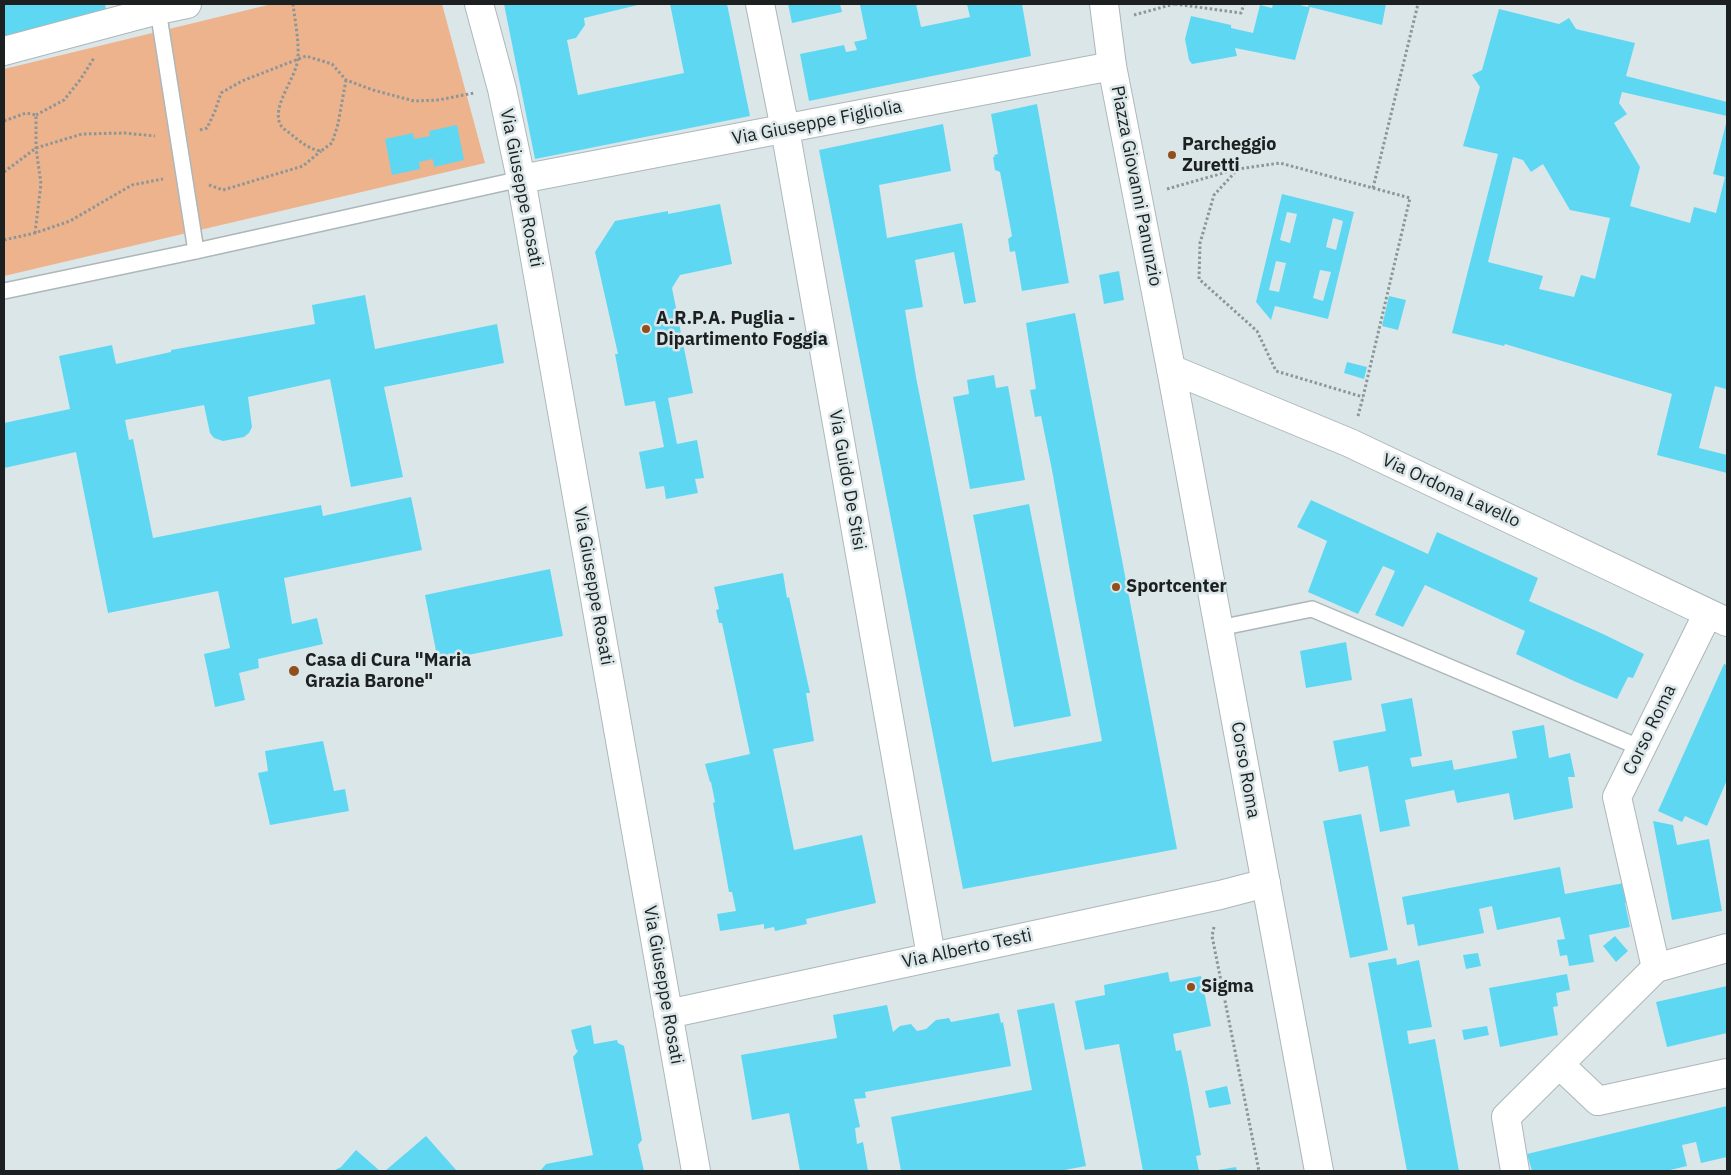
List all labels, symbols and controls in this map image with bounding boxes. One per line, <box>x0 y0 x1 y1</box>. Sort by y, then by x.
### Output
street label: Piazza Giovanni Panunzio <box>1106 84 1166 288</box>
street label: Via Giuseppe Figliolia <box>730 96 904 150</box>
street label: Via Giuseppe Rosati <box>495 107 547 269</box>
place label: Parcheggio Zuretti <box>1182 134 1276 176</box>
marker: Parcheggio Zuretti <box>1166 149 1178 161</box>
place label: A.R.P.A. Puglia - Dipartimento Foggia <box>656 308 828 350</box>
marker: A.R.P.A. Puglia - Dipartimento Foggia <box>640 323 652 335</box>
street label: Via Guido De Stisi <box>824 408 870 552</box>
street label: Via Ordona Lavello <box>1378 450 1524 532</box>
street label: Via Giuseppe Rosati <box>568 505 618 667</box>
place label: Sportcenter <box>1126 576 1227 598</box>
marker: Sportcenter <box>1110 581 1122 593</box>
place label: Casa di Cura "Maria Grazia Barone" <box>305 650 471 692</box>
marker: Casa di Cura "Maria Grazia Barone" <box>287 664 301 678</box>
street label: Corso Roma <box>1619 681 1681 779</box>
street label: Corso Roma <box>1226 720 1264 820</box>
street label: Via Giuseppe Rosati <box>638 904 688 1066</box>
street label: Via Alberto Testi <box>900 925 1034 973</box>
place label: Sigma <box>1201 976 1254 998</box>
marker: Sigma <box>1185 981 1197 993</box>

